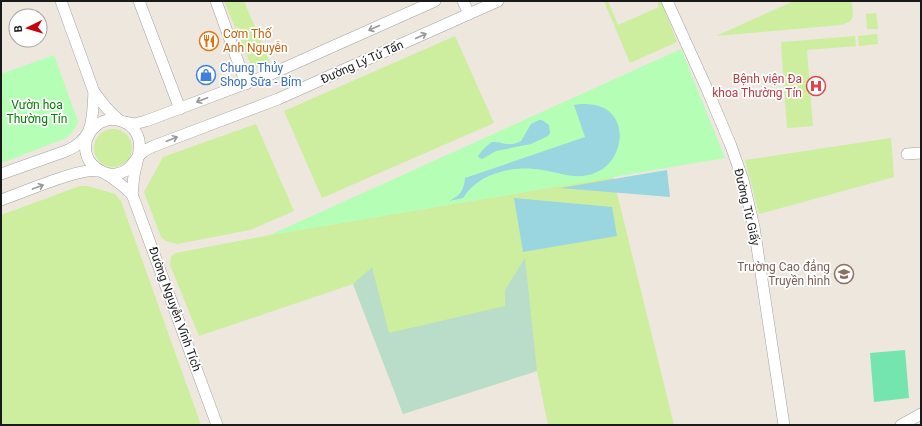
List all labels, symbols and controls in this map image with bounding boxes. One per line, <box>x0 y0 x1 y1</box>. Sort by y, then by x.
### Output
north arrow <box>8 8 48 48</box>
text: B <box>12 25 25 33</box>
one-way arrow <box>368 25 380 33</box>
place label: Cơm Thố Anh Nguyễn <box>223 27 288 55</box>
restaurant icon: Cơm Thố Anh Nguyễn <box>198 30 220 52</box>
one-way arrow <box>414 31 426 39</box>
street label: Đường Lý Tử Tấn <box>318 37 406 87</box>
place label: Chung Thủy Shop Sữa - Bỉm <box>220 61 302 89</box>
shop icon: Chung Thủy Shop Sữa - Bỉm <box>195 64 217 86</box>
place label: Bệnh viện Đa khoa Thường Tín <box>712 72 802 100</box>
hospital icon: Bệnh viện Đa khoa Thường Tín <box>805 75 827 97</box>
one-way arrow <box>197 97 209 105</box>
park label: Vườn hoa Thường Tín <box>7 98 67 126</box>
one-way arrow <box>165 135 178 142</box>
street label: Đường Từ Giấy <box>731 167 763 247</box>
one-way arrow <box>31 182 43 190</box>
street label: Đường Nguyễn Vĩnh Tích <box>146 245 204 373</box>
place label: Trường Cao đẳng Truyền hình <box>737 259 830 288</box>
school or university icon: Trường Cao đẳng Truyền hình <box>833 263 855 285</box>

